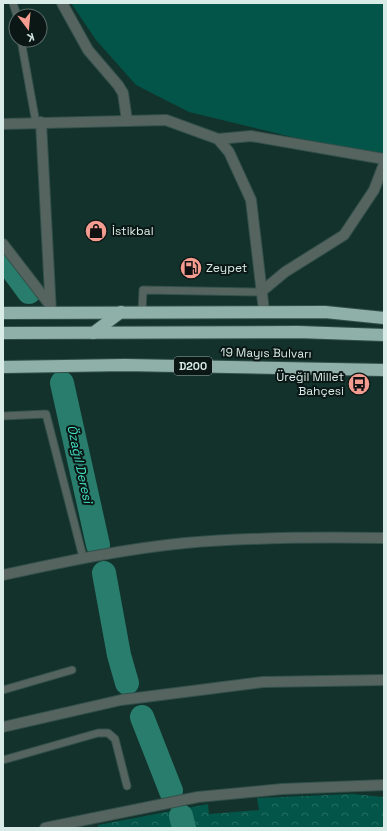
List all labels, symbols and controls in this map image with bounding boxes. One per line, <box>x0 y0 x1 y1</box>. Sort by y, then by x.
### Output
north arrow <box>8 8 48 48</box>
text: K <box>25 30 36 45</box>
shop icon: İstikbal <box>83 218 109 244</box>
place label: İstikbal <box>112 223 154 239</box>
fuel station icon: Zeypet <box>178 255 204 281</box>
place label: Zeypet <box>206 260 247 276</box>
street label: 19 Mayıs Bulvarı <box>220 344 312 362</box>
road number: D200 <box>174 357 212 375</box>
place label: Üreğil Millet Bahçesi <box>276 369 344 399</box>
bus stop icon: Üreğil Millet Bahçesi <box>346 371 372 397</box>
water label: Özağıl Deresi <box>63 423 97 506</box>

